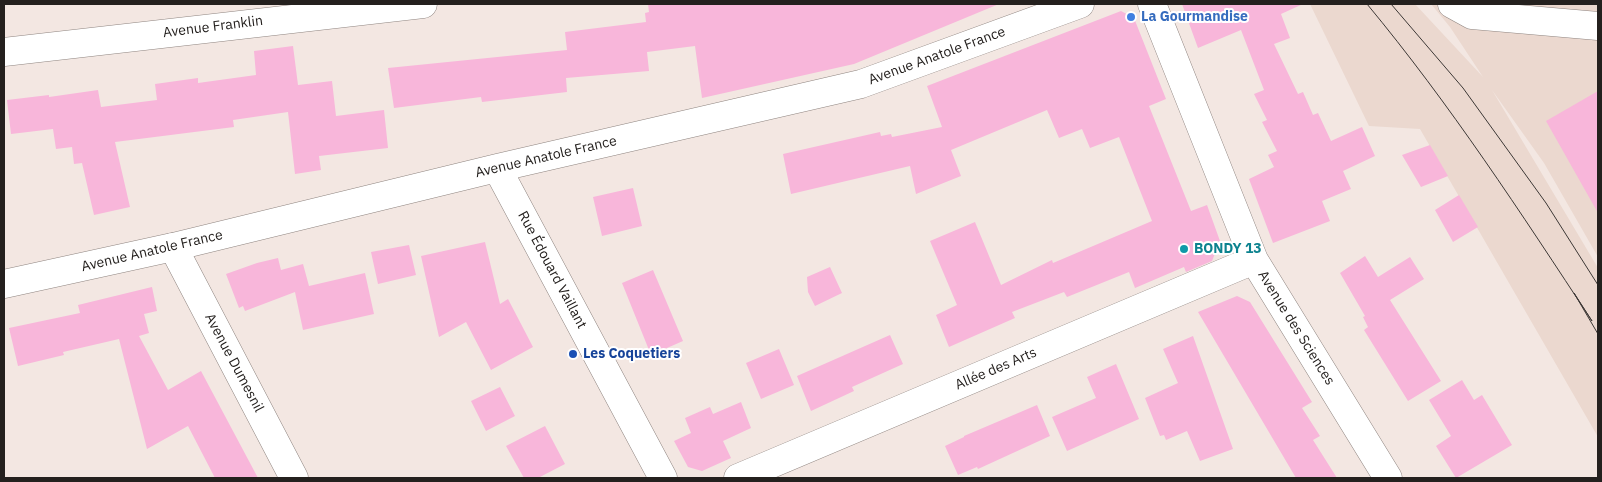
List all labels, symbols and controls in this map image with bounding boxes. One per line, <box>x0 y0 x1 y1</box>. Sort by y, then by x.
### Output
place label: La Gourmandise <box>1141 9 1248 25</box>
marker: La Gourmandise <box>1125 11 1137 23</box>
street label: Avenue Franklin <box>162 13 264 41</box>
street label: Avenue Anatole France <box>866 23 1008 89</box>
street label: Avenue Anatole France <box>474 133 618 181</box>
street label: Rue Édouard Vaillant <box>514 208 590 332</box>
street label: Avenue Anatole France <box>80 227 224 275</box>
place label: BONDY 13 <box>1194 241 1262 257</box>
marker: BONDY 13 <box>1178 243 1190 255</box>
street label: Avenue des Sciences <box>1254 268 1338 388</box>
street label: Avenue Dumesnil <box>201 311 267 415</box>
street label: Allée des Arts <box>953 344 1039 394</box>
place label: Les Coquetiers <box>583 346 680 362</box>
marker: Les Coquetiers <box>567 348 579 360</box>

